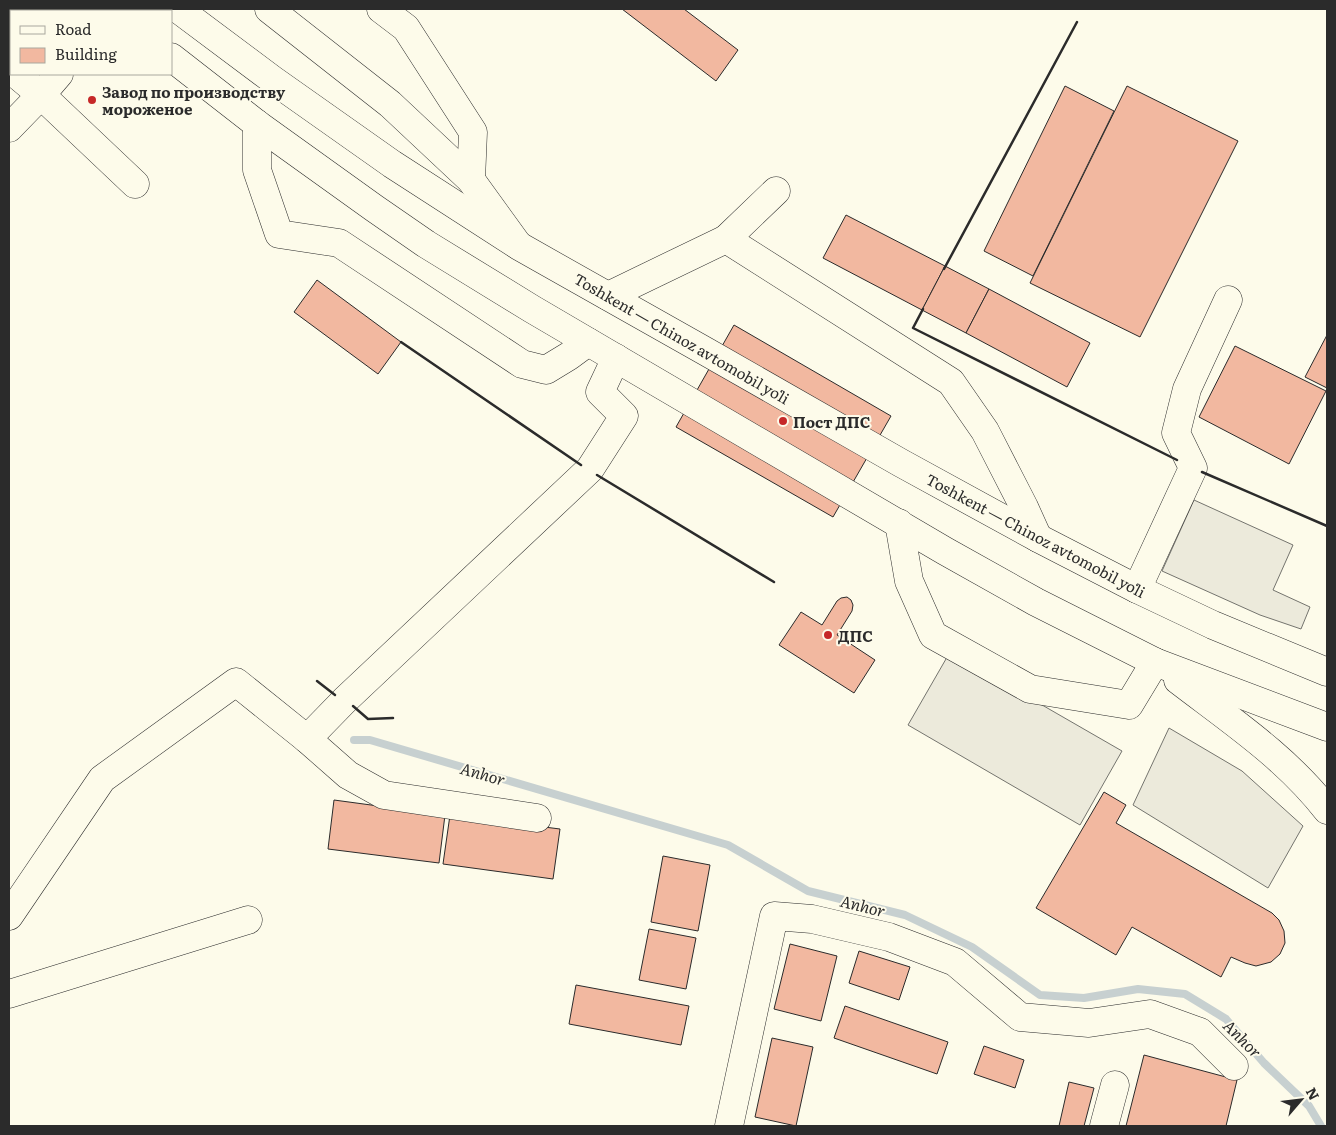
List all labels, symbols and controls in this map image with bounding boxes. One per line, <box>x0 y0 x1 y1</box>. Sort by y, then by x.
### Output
legend <box>10 10 172 75</box>
text: Road <box>55 17 91 40</box>
text: Building <box>55 42 117 65</box>
place label: Завод по производству мороженое <box>102 80 286 120</box>
marker: Завод по производству мороженое <box>86 94 98 106</box>
street label: Toshkent — Chinoz avtomobil yoʻli <box>570 267 794 409</box>
place label: Пост ДПС <box>793 410 870 433</box>
marker: Пост ДПС <box>777 415 789 427</box>
street label: Toshkent — Chinoz avtomobil yoʻli <box>922 467 1150 603</box>
place label: ДПС <box>838 624 873 647</box>
marker: ДПС <box>822 629 834 641</box>
water label: Anhor <box>458 755 508 791</box>
water label: Anhor <box>838 888 888 922</box>
water label: Anhor <box>1218 1013 1268 1063</box>
north arrow <box>1276 1075 1326 1125</box>
text: N <box>1302 1084 1325 1104</box>

